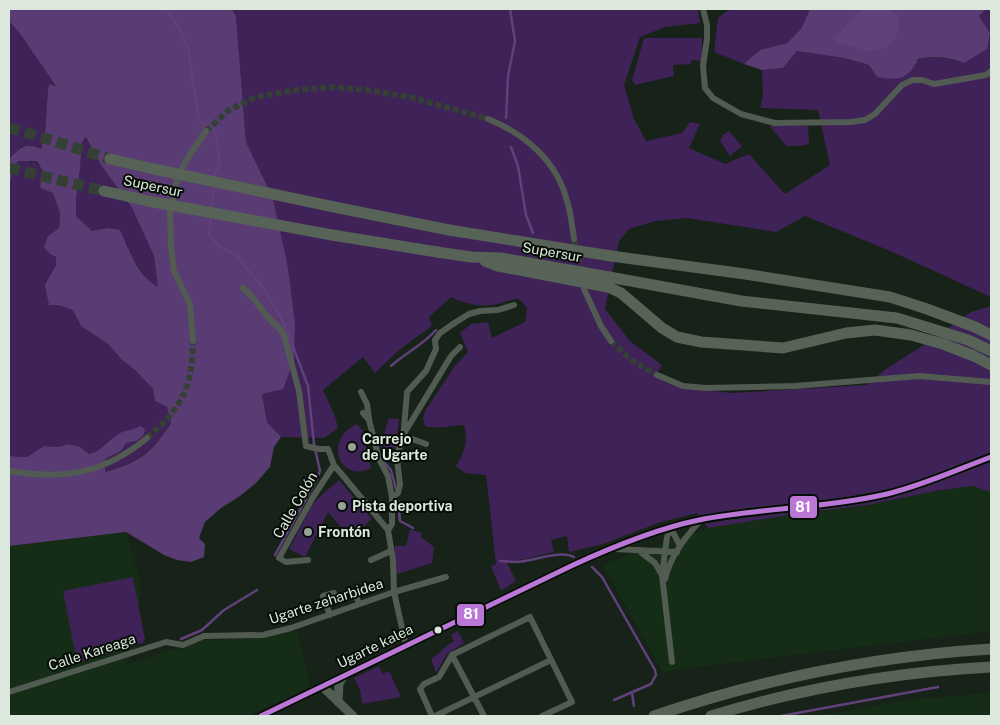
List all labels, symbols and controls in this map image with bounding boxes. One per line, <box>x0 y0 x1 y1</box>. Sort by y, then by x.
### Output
street label: Supersur <box>122 172 184 200</box>
street label: Supersur <box>521 239 583 265</box>
place label: Carrejo de Ugarte <box>362 431 428 463</box>
marker: Carrejo de Ugarte <box>346 441 358 453</box>
street label: Calle Colón <box>270 469 320 541</box>
line badge: 81 <box>789 495 818 519</box>
place label: Pista deportiva <box>352 498 452 514</box>
text: 81 <box>795 499 811 515</box>
marker: Pista deportiva <box>336 500 348 512</box>
place label: Frontón <box>318 524 370 540</box>
marker: Frontón <box>302 526 314 538</box>
street label: Ugarte zeharbidea <box>267 575 385 627</box>
line badge: 81 <box>456 603 485 627</box>
text: 81 <box>463 606 479 622</box>
street label: Ugarte kalea <box>334 621 416 671</box>
unlabelled marker <box>433 625 443 635</box>
street label: Calle Kareaga <box>46 630 138 674</box>

